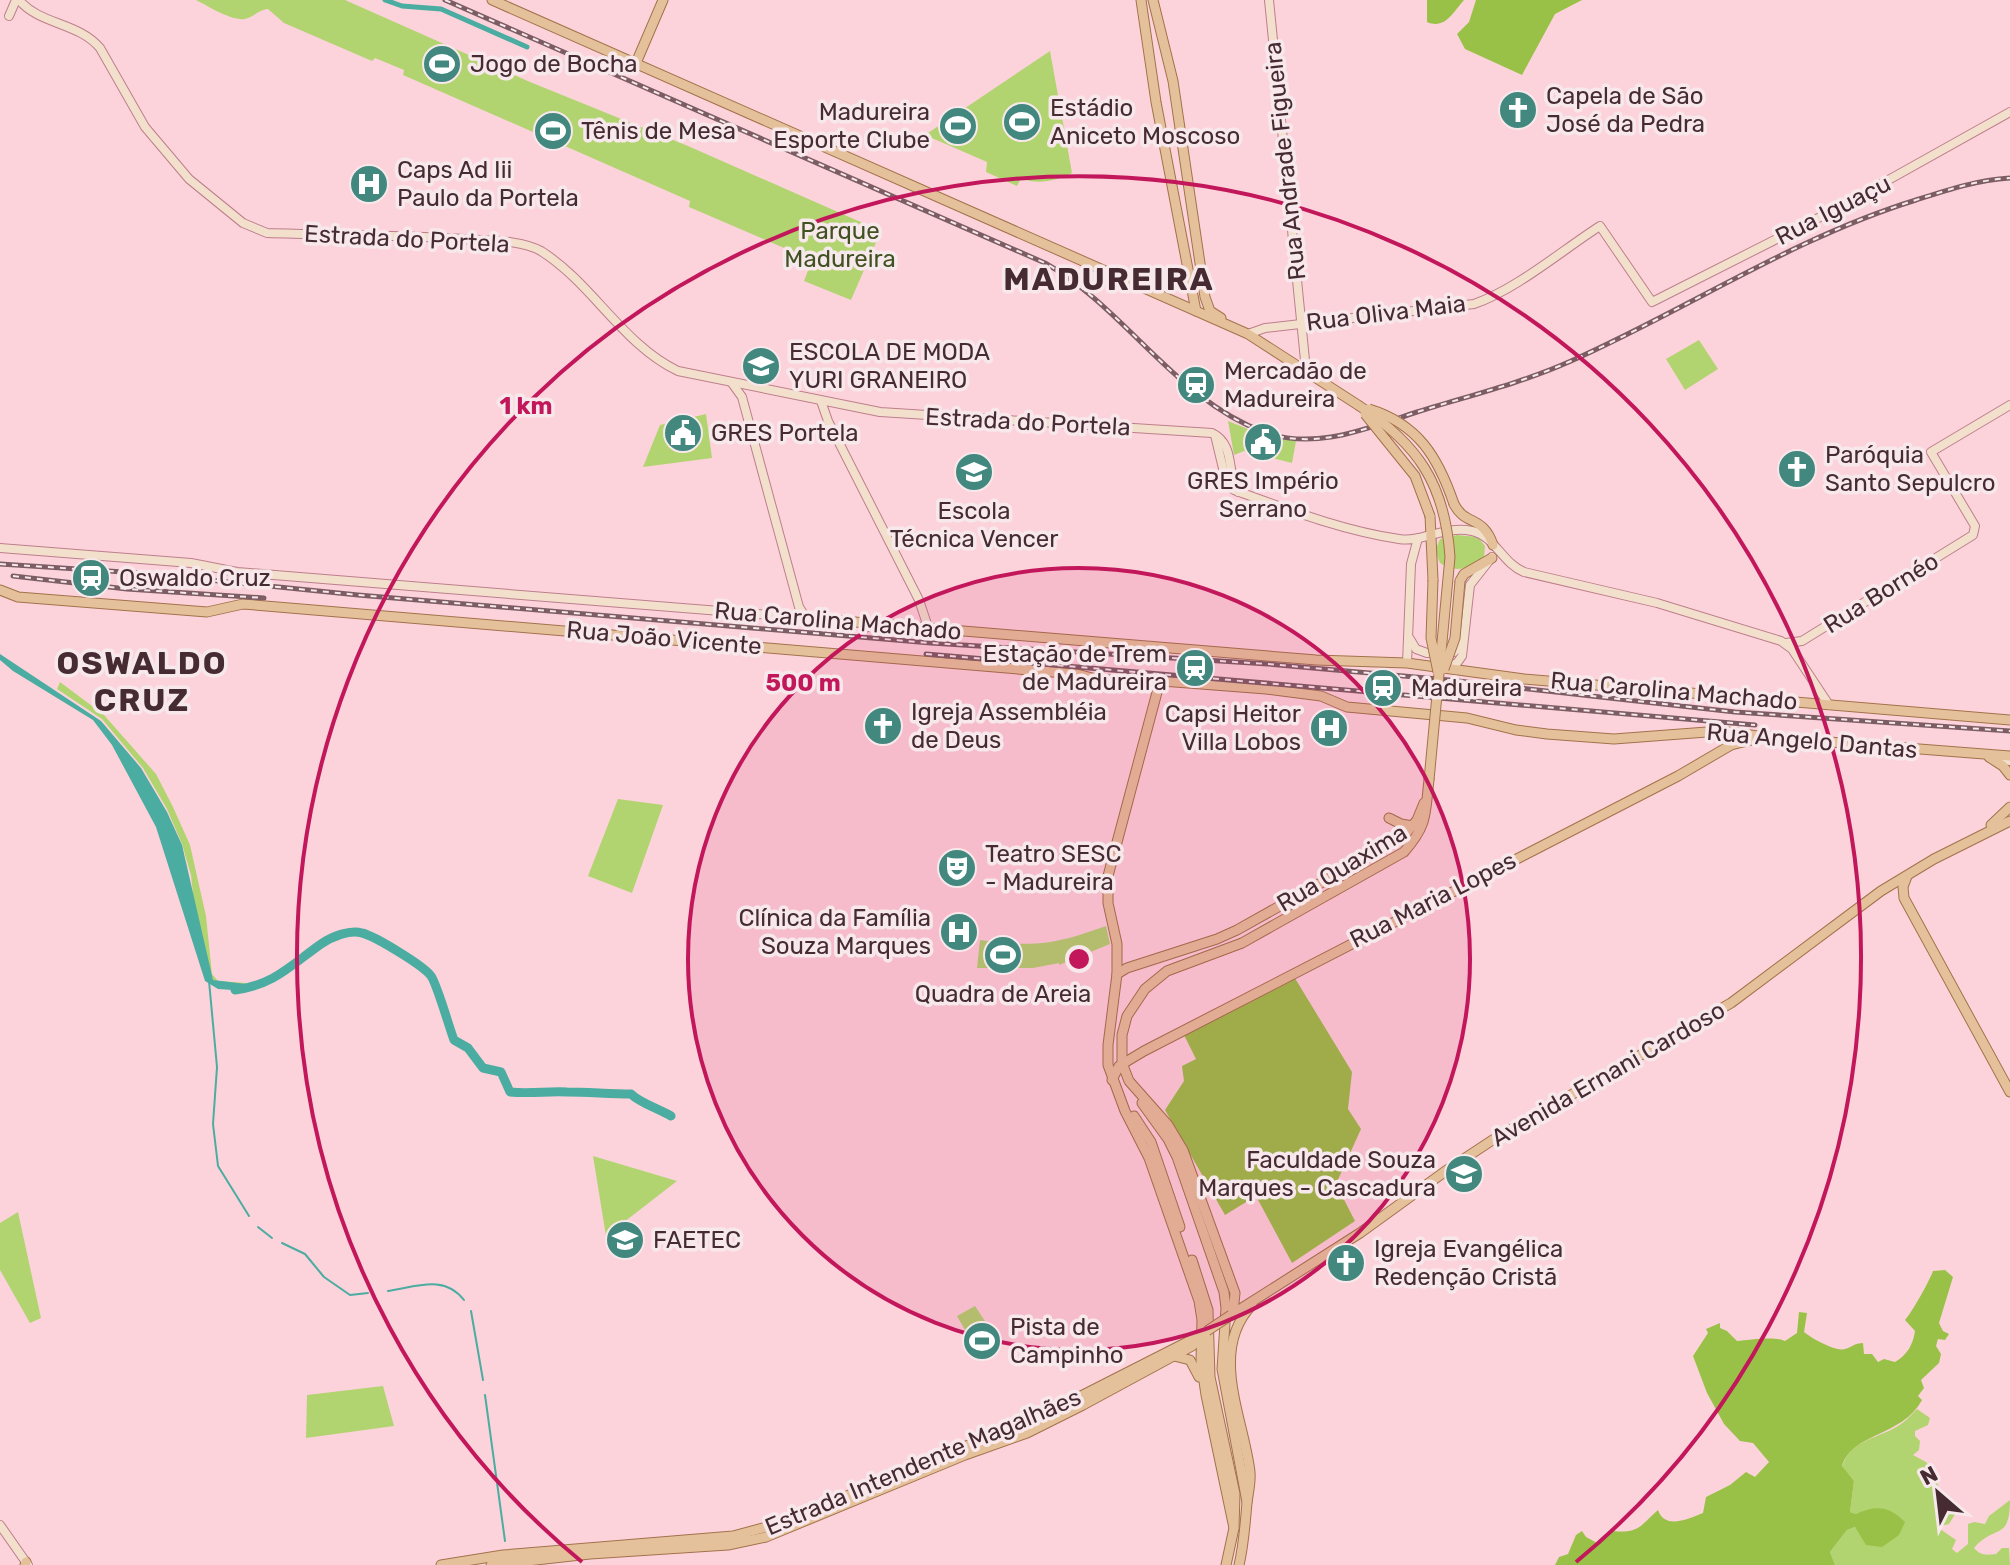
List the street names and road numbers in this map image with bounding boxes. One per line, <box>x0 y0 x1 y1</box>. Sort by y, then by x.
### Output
street label: Rua Andrade Figueira <box>1259 41 1311 281</box>
street label: Rua Iguaçu <box>1771 169 1895 251</box>
street label: Estrada do Portela <box>304 220 510 258</box>
street label: Rua Oliva Maia <box>1305 289 1467 337</box>
street label: Estrada do Portela <box>925 403 1131 441</box>
street label: Rua Bornéo <box>1818 547 1944 639</box>
street label: Rua Carolina Machado <box>713 596 963 646</box>
street label: Rua João Vicente <box>565 616 763 660</box>
street label: Rua Carolina Machado <box>1549 666 1799 716</box>
street label: Rua Angelo Dantas <box>1705 718 1919 764</box>
street label: Rua Quaxima <box>1272 818 1412 918</box>
street label: Rua Maria Lopes <box>1345 846 1521 954</box>
street label: Avenida Ernani Cardoso <box>1486 996 1730 1152</box>
street label: Estrada Intendente Magalhães <box>761 1383 1085 1541</box>

